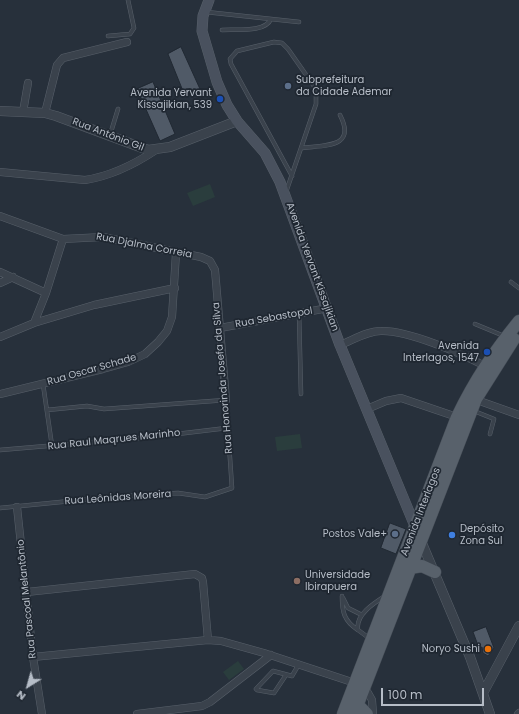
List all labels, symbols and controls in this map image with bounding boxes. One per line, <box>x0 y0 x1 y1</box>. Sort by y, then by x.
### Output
place label: Subprefeitura da Cidade Ademar <box>296 74 392 98</box>
marker: Subprefeitura da Cidade Ademar <box>283 81 293 91</box>
place label: Avenida Yervant Kissajikian, 539 <box>130 87 212 110</box>
marker: Avenida Yervant Kissajikian, 539 <box>215 94 225 104</box>
street label: Rua Antônio Gil <box>71 116 145 154</box>
street label: Avenida Yervant Kissajikian <box>283 201 341 333</box>
street label: Rua Djalma Correia <box>95 231 193 261</box>
street label: Rua Honorinda Josefa da Silva <box>210 302 236 454</box>
street label: Rua Sebastopol <box>234 305 314 331</box>
place label: Avenida Interlagos, 1547 <box>403 340 479 364</box>
marker: Avenida Interlagos, 1547 <box>482 347 492 357</box>
street label: Rua Oscar Schade <box>46 352 138 388</box>
street label: Rua Raul Maqrues Marinho <box>47 427 181 453</box>
street label: Avenida Interlagos <box>399 466 443 558</box>
street label: Rua Leônidas Moreira <box>64 488 172 508</box>
place label: Depósito Zona Sul <box>460 523 504 546</box>
place label: Postos Vale+ <box>323 528 387 540</box>
marker: Postos Vale+ <box>390 529 400 539</box>
marker: Depósito Zona Sul <box>447 530 457 540</box>
street label: Rua Pascoal Melantônio <box>15 539 39 659</box>
place label: Universidade Ibirapuera <box>305 569 370 592</box>
marker: Universidade Ibirapuera <box>292 576 302 586</box>
place label: Noryo Sushi <box>422 643 480 655</box>
marker: Noryo Sushi <box>483 644 493 654</box>
north arrow <box>8 666 48 706</box>
scale bar <box>383 680 486 706</box>
text: 100 m <box>388 686 422 703</box>
text: N <box>13 687 29 704</box>

